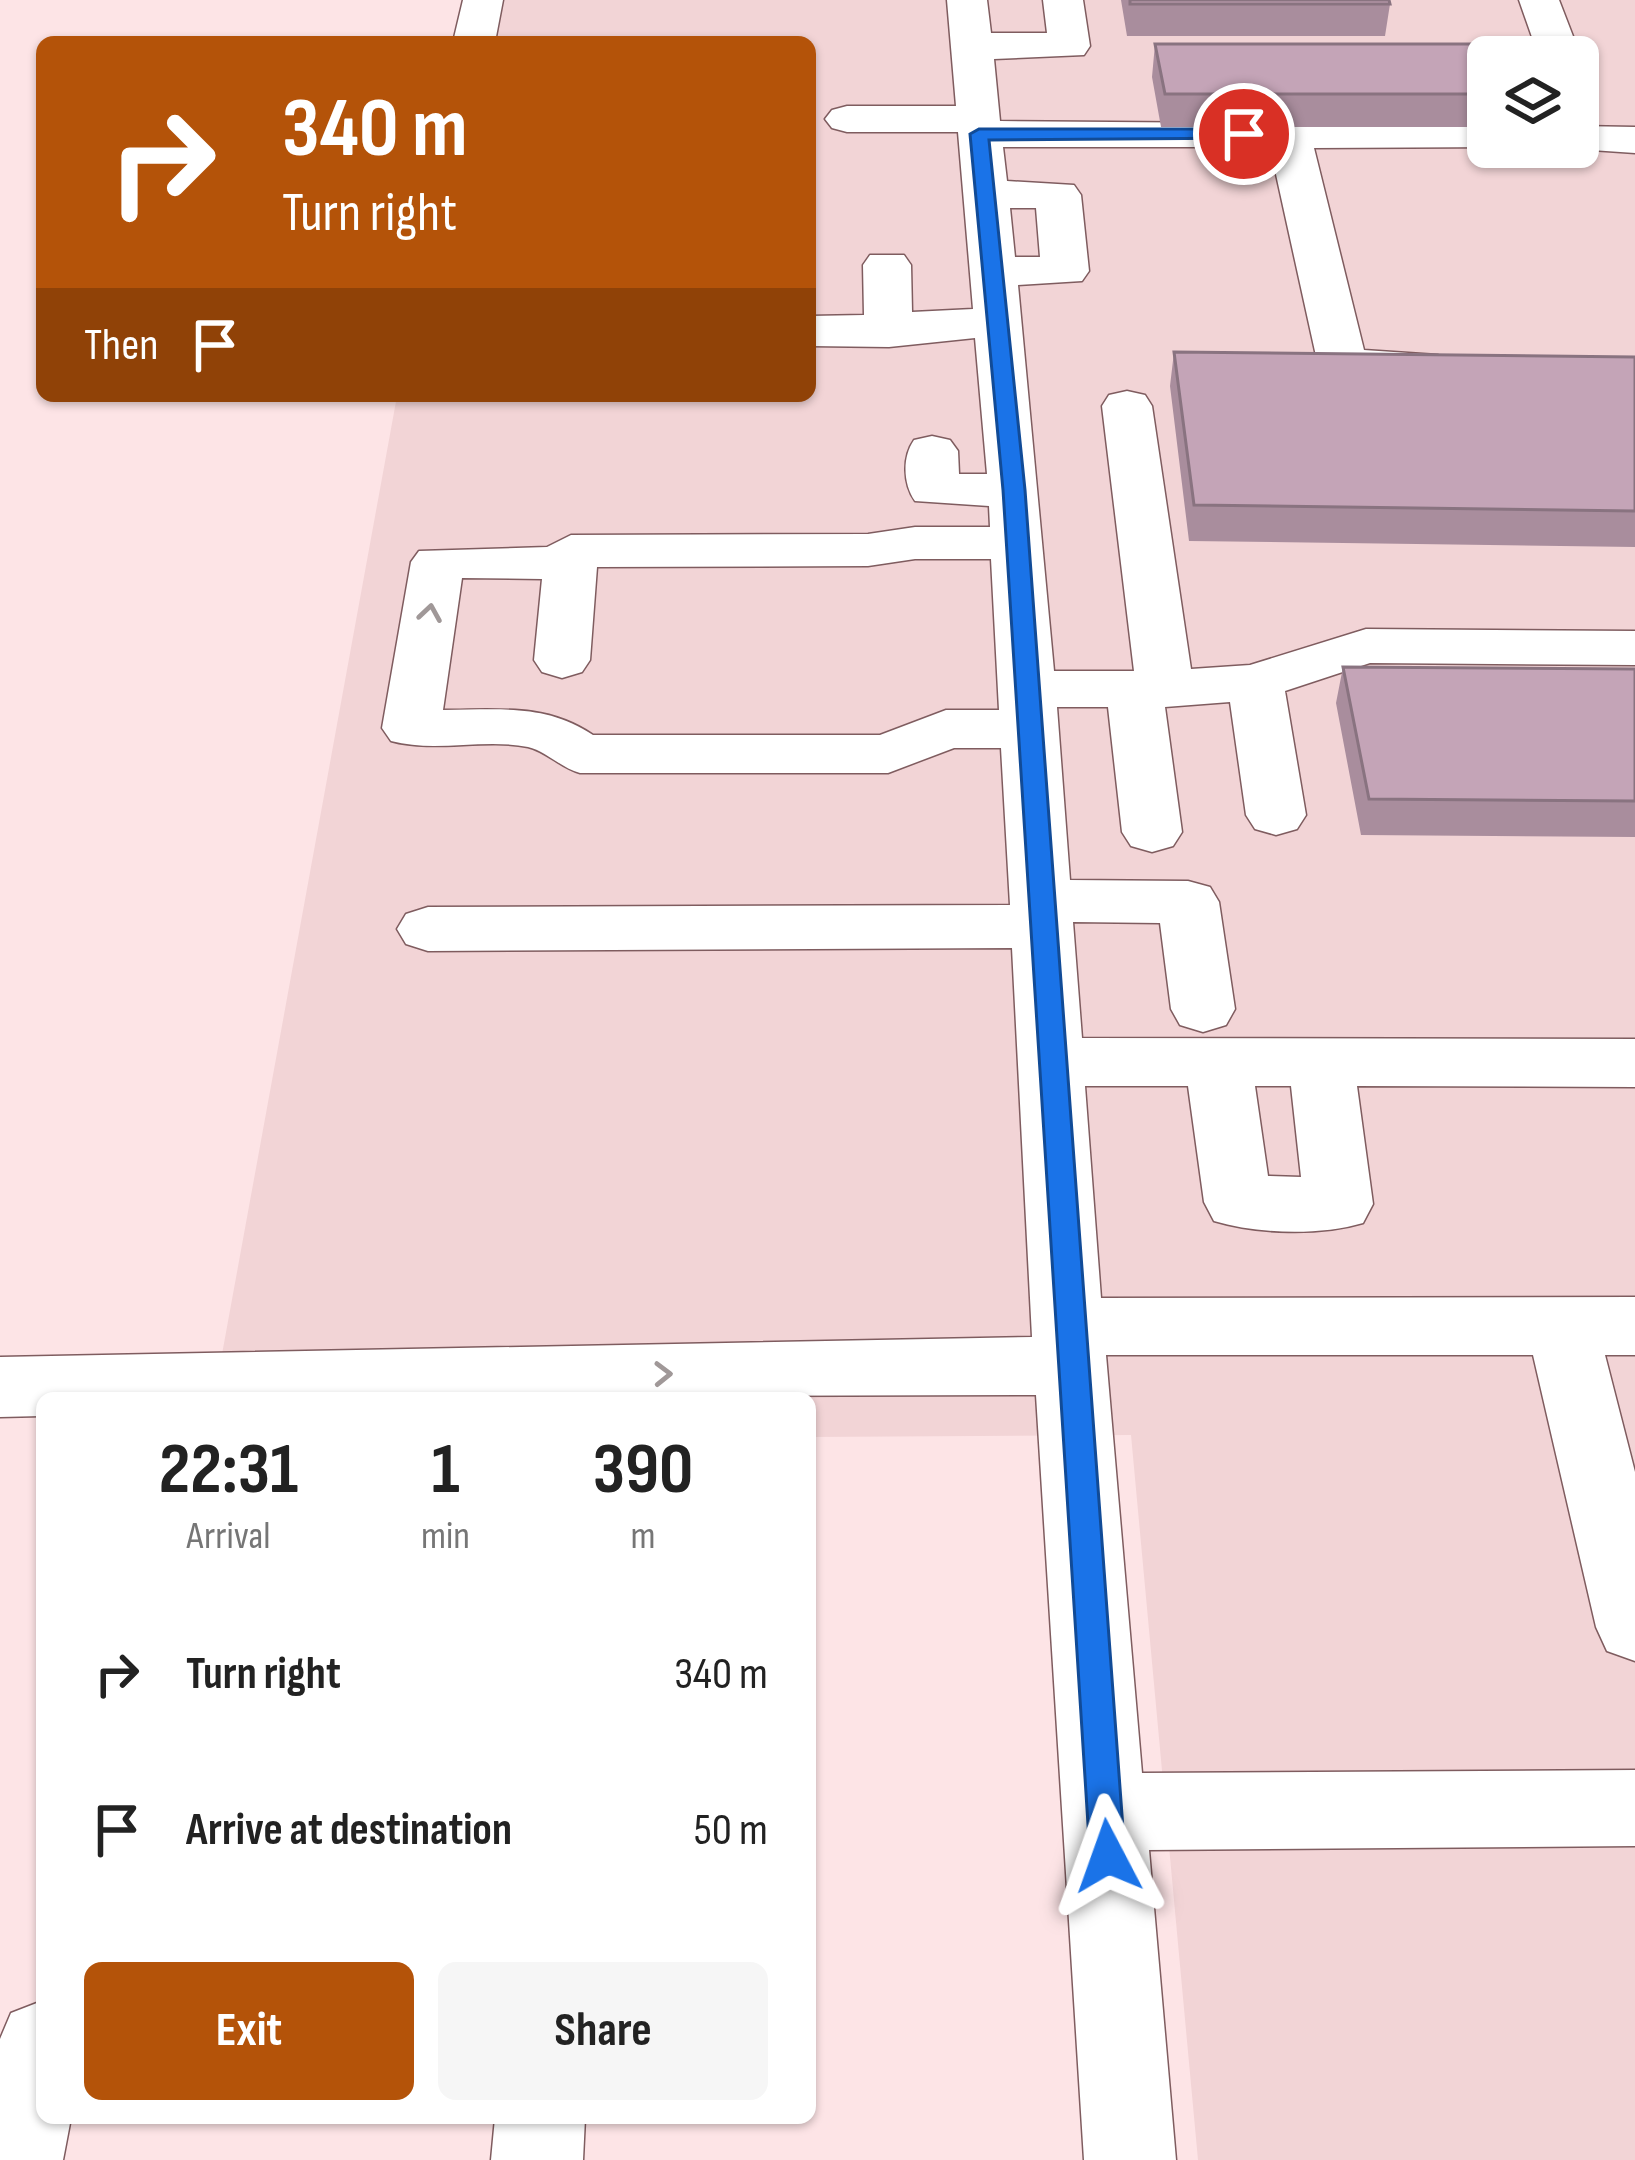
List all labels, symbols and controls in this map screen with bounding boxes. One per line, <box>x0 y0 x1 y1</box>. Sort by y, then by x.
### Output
map controls <box>1467 36 1599 168</box>
button: layers <box>1467 36 1599 168</box>
text: 340 m <box>282 79 468 180</box>
pin <box>1193 83 1295 185</box>
icon: right <box>84 84 240 240</box>
icon: arrive <box>1211 101 1277 167</box>
text: Turn right <box>282 181 457 246</box>
icon: arrive <box>182 312 248 378</box>
text: Then <box>84 318 158 373</box>
one-way arrow <box>416 603 442 622</box>
one-way arrow <box>654 1362 673 1388</box>
text: 22:31 <box>159 1427 298 1514</box>
text: 1 <box>431 1427 460 1514</box>
text: 390 <box>593 1427 693 1514</box>
text: Arrival <box>187 1513 270 1560</box>
text: min <box>421 1513 470 1560</box>
text: m <box>630 1513 656 1560</box>
icon: right <box>84 1641 150 1707</box>
text: Turn right <box>186 1647 341 1702</box>
text: 340 m <box>674 1647 768 1702</box>
position arrow <box>1045 1793 1171 1919</box>
icon: arrive <box>84 1797 150 1863</box>
text: Arrive at destination <box>186 1803 512 1858</box>
text: 50 m <box>694 1803 768 1858</box>
button: Exit <box>84 1962 414 2100</box>
button: Share <box>438 1962 768 2100</box>

